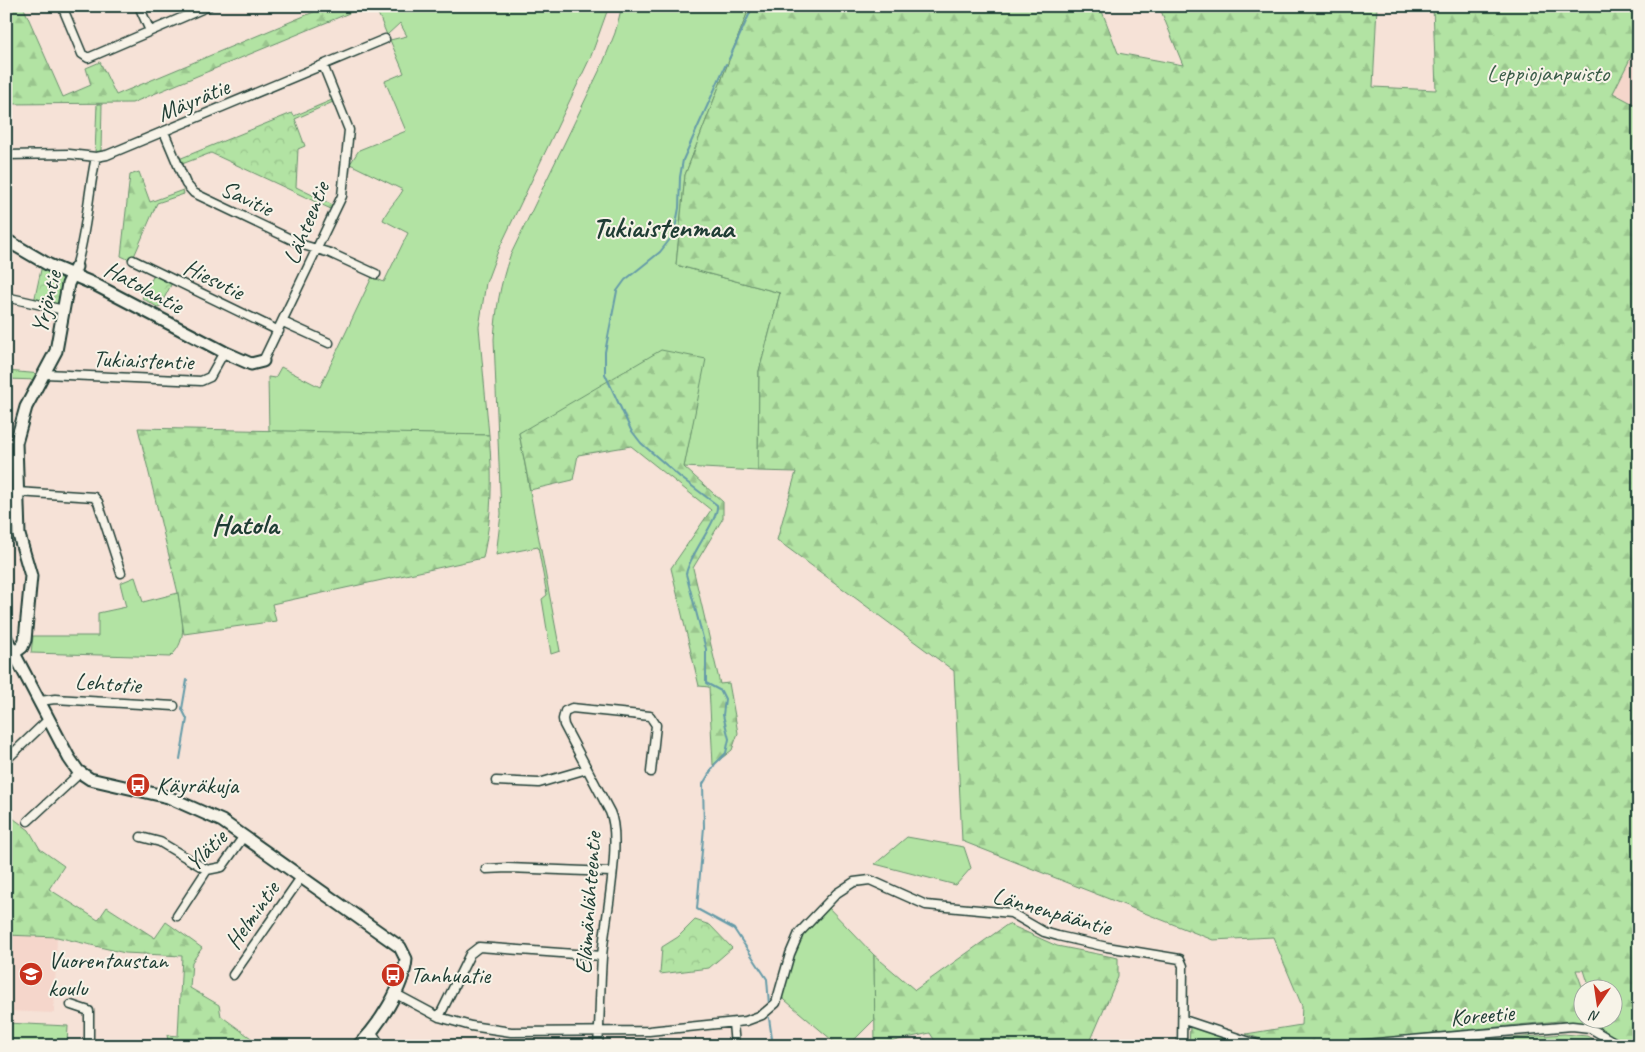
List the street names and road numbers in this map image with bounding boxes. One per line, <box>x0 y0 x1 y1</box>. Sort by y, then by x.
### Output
street label: Mäyrätie <box>152 71 236 129</box>
street label: Savitie <box>216 173 280 224</box>
street label: Lähteentie <box>276 175 337 269</box>
street label: Hiesutie <box>179 252 251 307</box>
street label: Hatolantie <box>99 254 191 321</box>
street label: Yrjöntie <box>24 265 69 337</box>
street label: Tukiaistentie <box>92 343 196 377</box>
street label: Lehtotie <box>74 666 144 700</box>
street label: Ylätie <box>179 821 235 877</box>
street label: Elämänlähteentie <box>568 829 608 975</box>
street label: Helmintie <box>218 874 287 955</box>
street label: Lännenpääntie <box>989 880 1117 943</box>
street label: Koreetie <box>1449 997 1517 1033</box>

